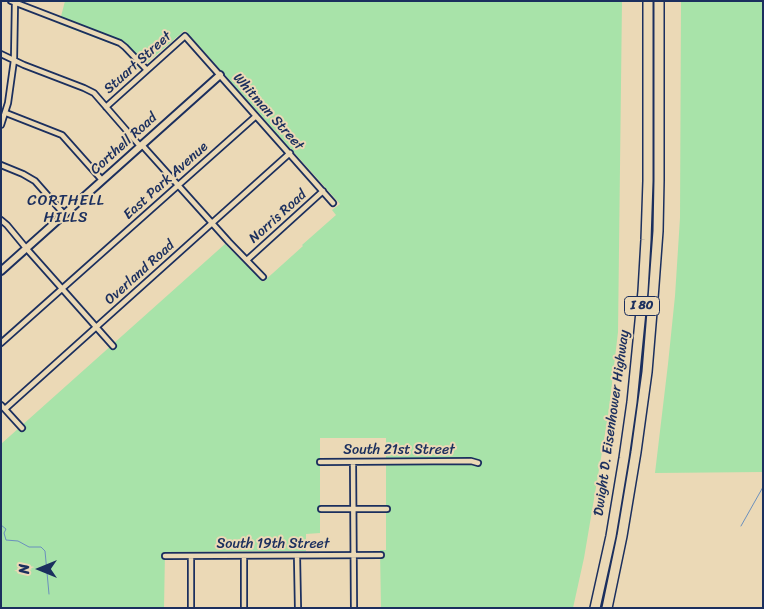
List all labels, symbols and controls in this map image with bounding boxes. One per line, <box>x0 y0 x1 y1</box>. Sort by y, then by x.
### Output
street label: Stuart Street <box>101 28 175 98</box>
street label: Whitman Street <box>229 70 307 154</box>
street label: Corthell Road <box>87 110 161 178</box>
street label: East Park Avenue <box>120 139 212 223</box>
street label: Norris Road <box>246 187 310 247</box>
district label: CORTHELL HILLS <box>27 192 105 227</box>
street label: Overland Road <box>102 237 178 309</box>
road number: I 80 <box>624 296 660 316</box>
street label: Dwight D. Eisenhower Highway <box>591 329 633 517</box>
street label: South 21st Street <box>343 442 455 458</box>
street label: South 19th Street <box>217 536 329 552</box>
north arrow <box>15 544 65 594</box>
text: N <box>12 564 37 574</box>

